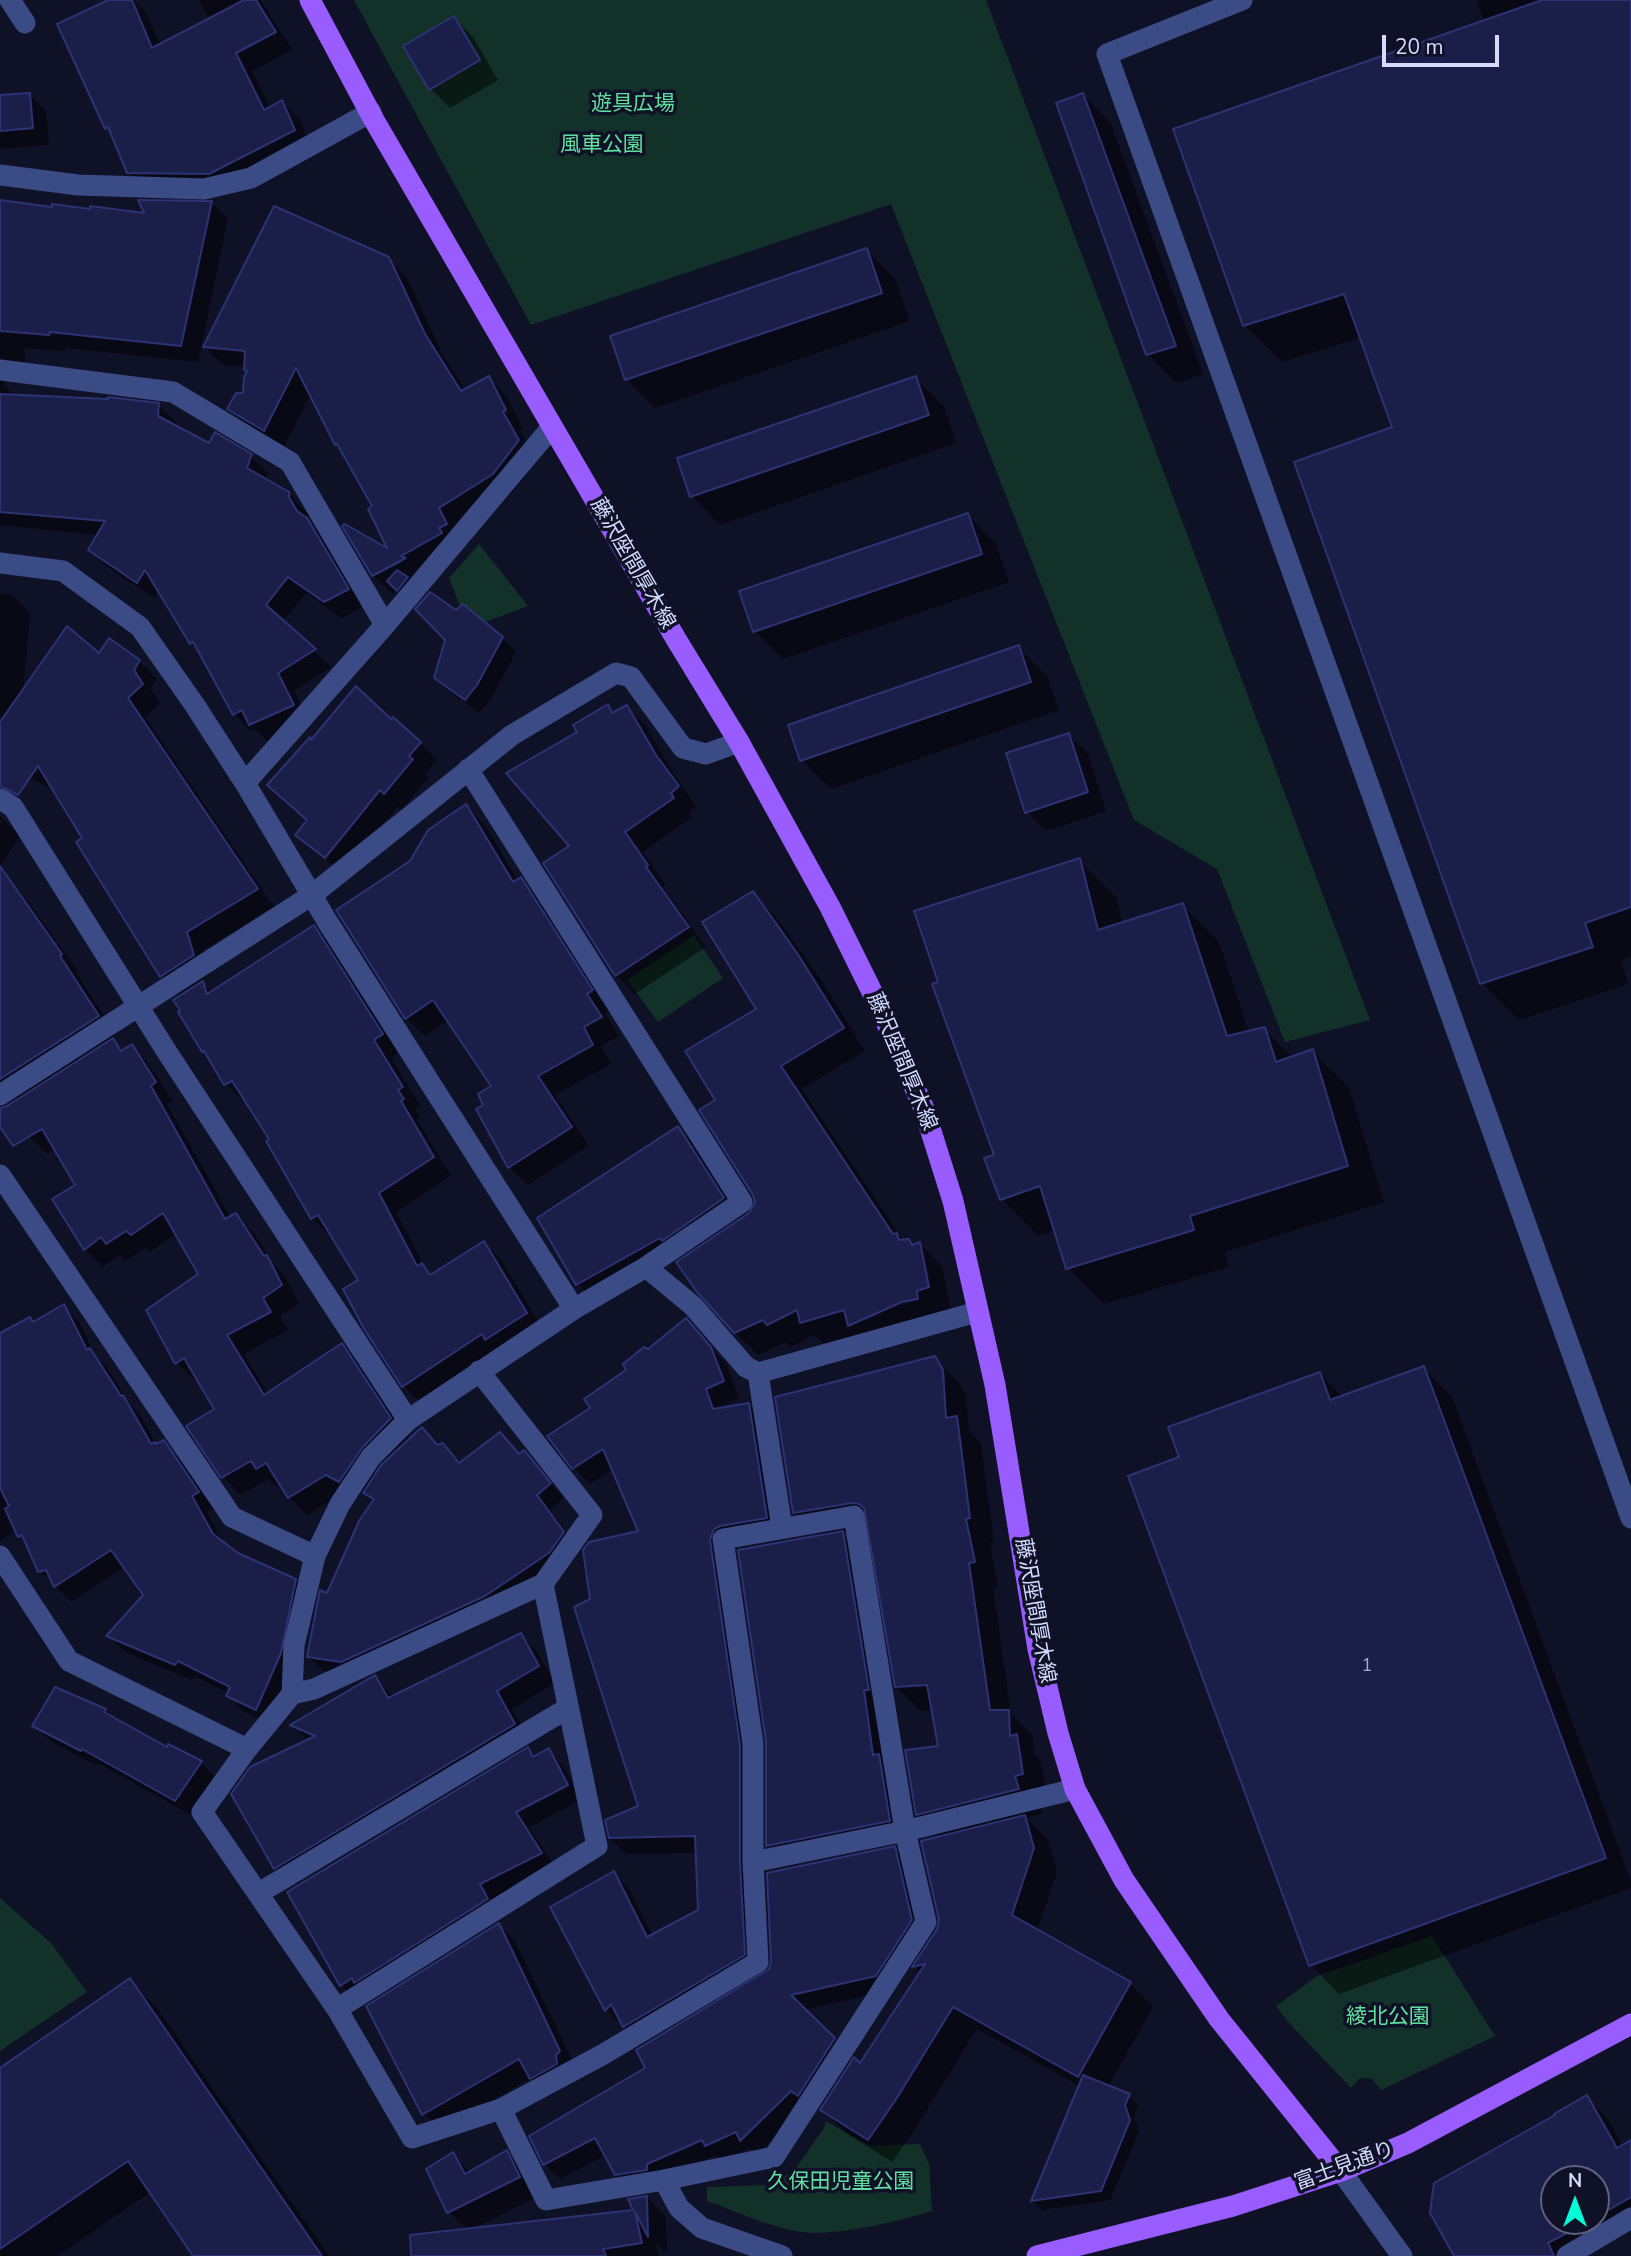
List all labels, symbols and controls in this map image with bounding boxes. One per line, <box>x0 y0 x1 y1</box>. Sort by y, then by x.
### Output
scale bar <box>1386 21 1503 65</box>
text: 20 m <box>1395 33 1444 61</box>
park label: 遊具広場 <box>591 92 675 118</box>
park label: 風車公園 <box>560 133 644 159</box>
street label: 藤沢座間厚木線 <box>584 494 680 634</box>
street label: 藤沢座間厚木線 <box>861 989 941 1135</box>
street label: 藤沢座間厚木線 <box>1009 1536 1059 1686</box>
house number: 1 <box>1362 1656 1372 1678</box>
park label: 綾北公園 <box>1346 2005 1430 2031</box>
street label: 富士見通り <box>1291 2137 1399 2197</box>
north arrow <box>1540 2165 1610 2235</box>
text: N <box>1568 2168 1582 2194</box>
park label: 久保田児童公園 <box>768 2170 914 2196</box>

